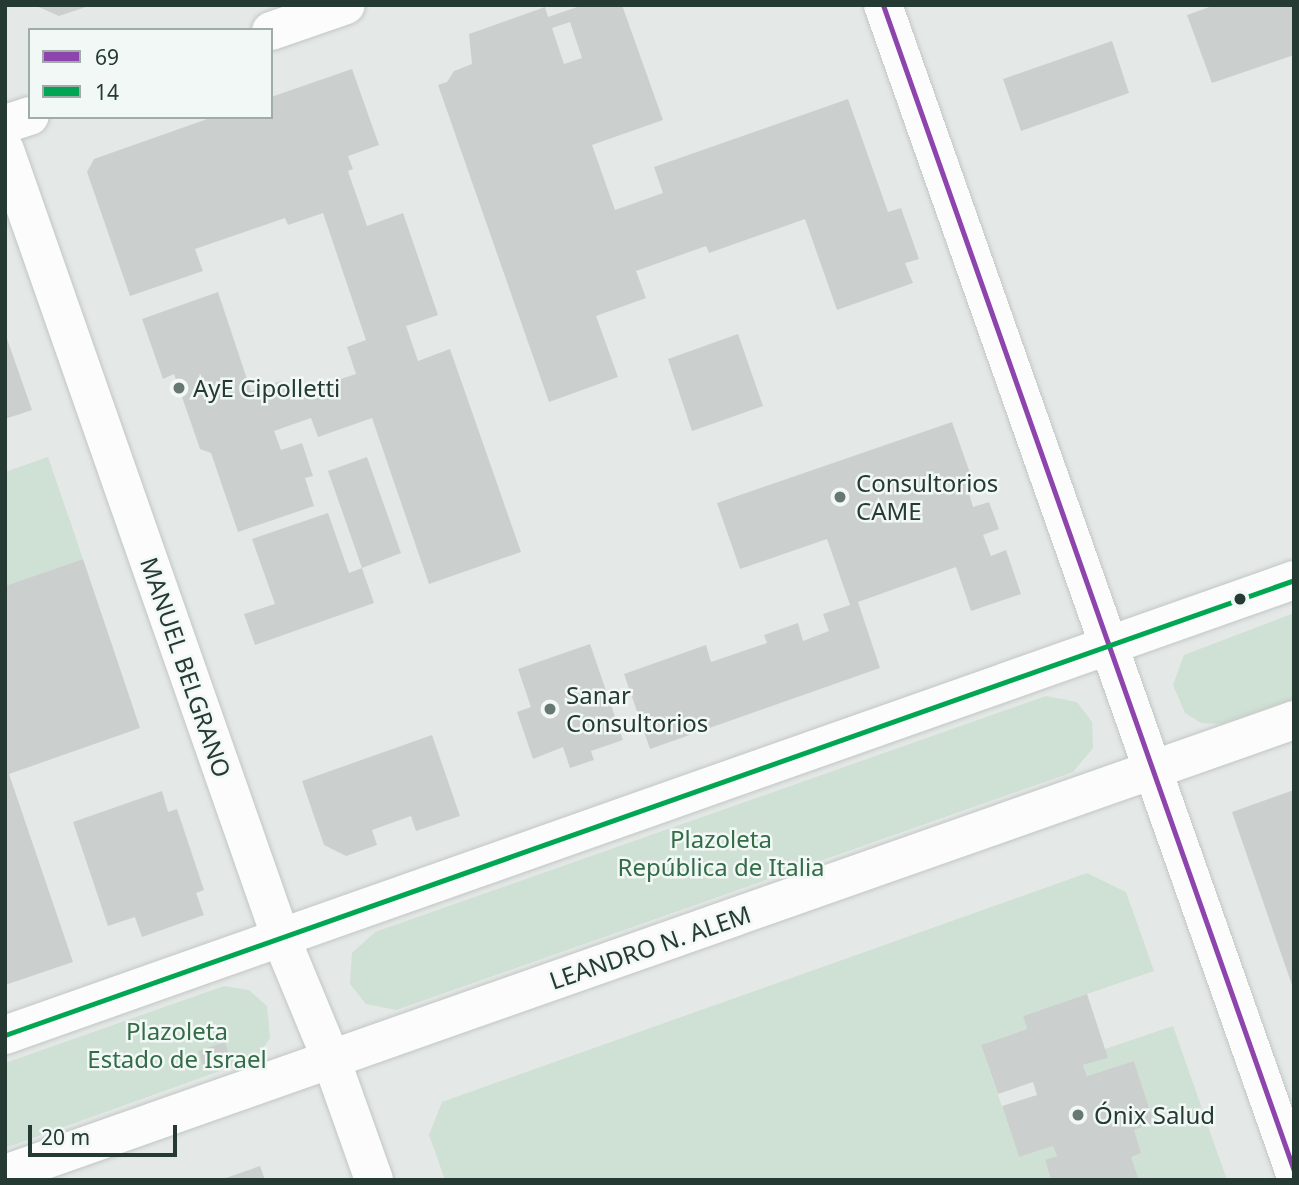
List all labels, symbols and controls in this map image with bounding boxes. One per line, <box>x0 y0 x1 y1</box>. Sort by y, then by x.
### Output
legend <box>28 28 273 119</box>
text: 69 <box>95 43 119 71</box>
text: 14 <box>95 78 119 106</box>
place label: AyE Cipolletti <box>193 374 340 402</box>
marker: AyE Cipolletti <box>171 380 187 396</box>
place label: Consultorios CAME <box>856 469 998 525</box>
marker: Consultorios CAME <box>830 487 850 507</box>
street label: MANUEL BELGRANO <box>135 553 237 781</box>
unlabelled marker <box>1233 592 1247 606</box>
place label: Sanar Consultorios <box>566 681 708 737</box>
marker: Sanar Consultorios <box>540 699 560 719</box>
park label: Plazoleta República de Italia <box>617 825 825 881</box>
street label: LEANDRO N. ALEM <box>546 899 754 995</box>
park label: Plazoleta Estado de Israel <box>87 1017 267 1073</box>
place label: Ónix Salud <box>1094 1101 1215 1129</box>
marker: Ónix Salud <box>1068 1105 1088 1125</box>
scale bar <box>32 1112 180 1156</box>
text: 20 m <box>41 1123 90 1151</box>

